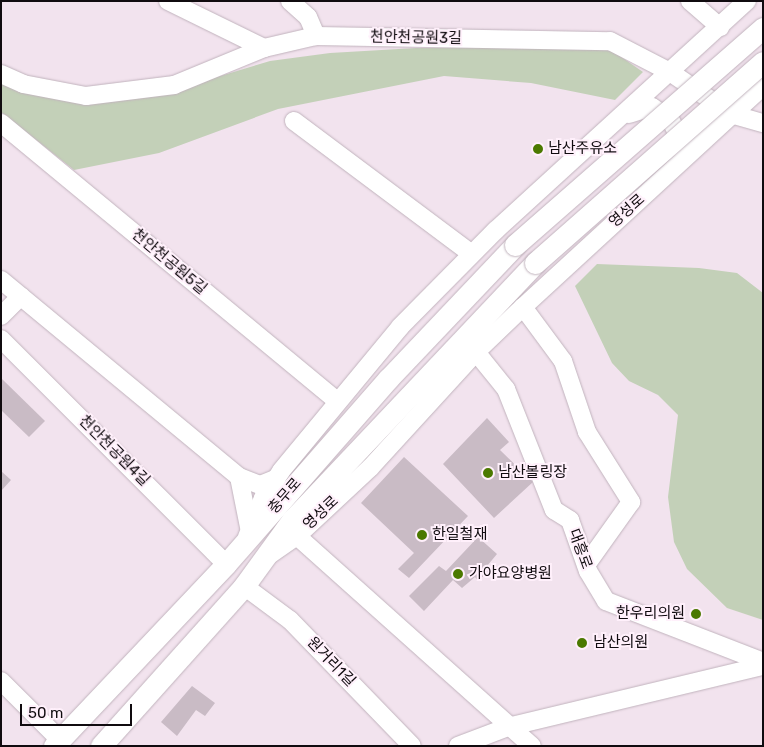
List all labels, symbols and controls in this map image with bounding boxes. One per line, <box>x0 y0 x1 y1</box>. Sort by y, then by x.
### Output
street label: 천안천공원3길 <box>370 28 462 48</box>
place label: 남산주유소 <box>548 140 617 158</box>
marker: 남산주유소 <box>532 143 544 155</box>
street label: 영성로 <box>605 191 649 231</box>
street label: 천안천공원5길 <box>128 226 210 298</box>
street label: 천안천공원4길 <box>75 412 153 490</box>
place label: 남산볼링장 <box>498 464 567 482</box>
marker: 남산볼링장 <box>482 467 494 479</box>
street label: 충무로 <box>265 474 305 518</box>
street label: 영성로 <box>300 492 342 534</box>
place label: 한일철재 <box>432 526 487 544</box>
street label: 대흥로 <box>564 526 596 572</box>
marker: 한일철재 <box>416 529 428 541</box>
place label: 가야요양병원 <box>469 565 552 583</box>
marker: 가야요양병원 <box>451 567 465 581</box>
place label: 한우리의원 <box>616 605 685 623</box>
marker: 한우리의원 <box>689 607 703 621</box>
street label: 원거리1길 <box>303 634 359 690</box>
place label: 남산의원 <box>593 634 648 652</box>
marker: 남산의원 <box>575 636 589 650</box>
scale bar <box>22 694 135 726</box>
text: 50 m <box>28 704 63 722</box>

